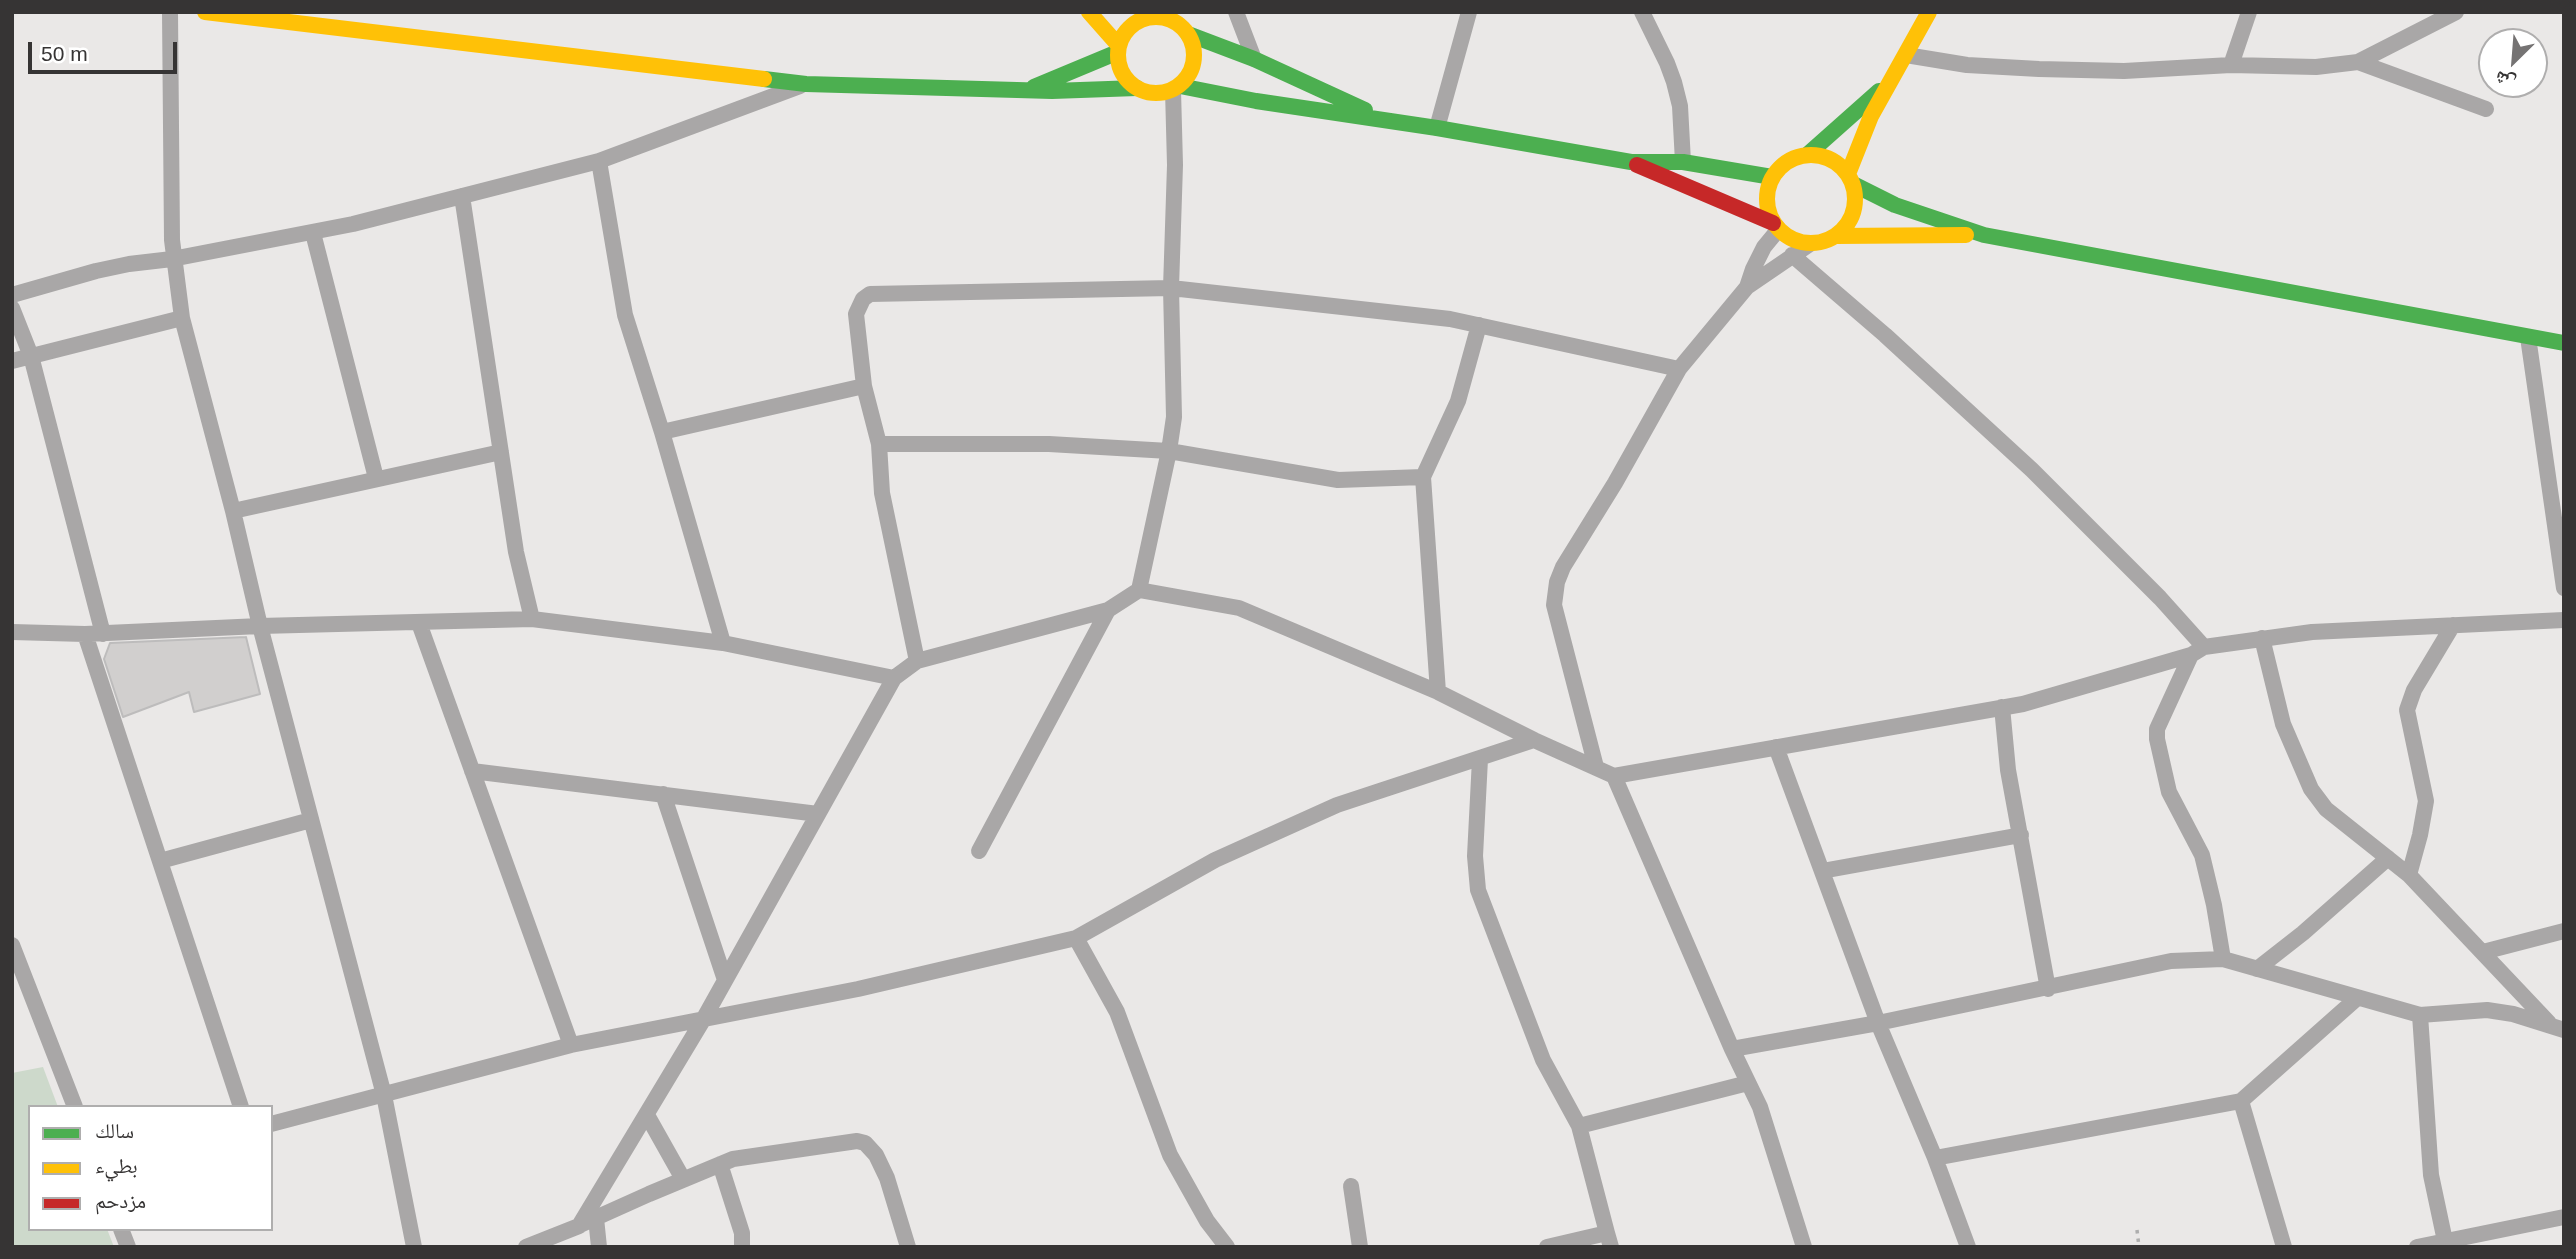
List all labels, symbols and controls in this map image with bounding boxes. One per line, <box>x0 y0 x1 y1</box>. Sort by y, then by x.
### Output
scale bar <box>32 28 180 72</box>
north arrow <box>2478 28 2548 98</box>
text: 50 m <box>41 42 88 65</box>
text: ش <box>2491 67 2518 94</box>
legend <box>28 1105 273 1231</box>
text: سالك <box>95 1119 134 1142</box>
text: بطيء <box>95 1154 138 1177</box>
text: مزدحم <box>95 1189 146 1212</box>

